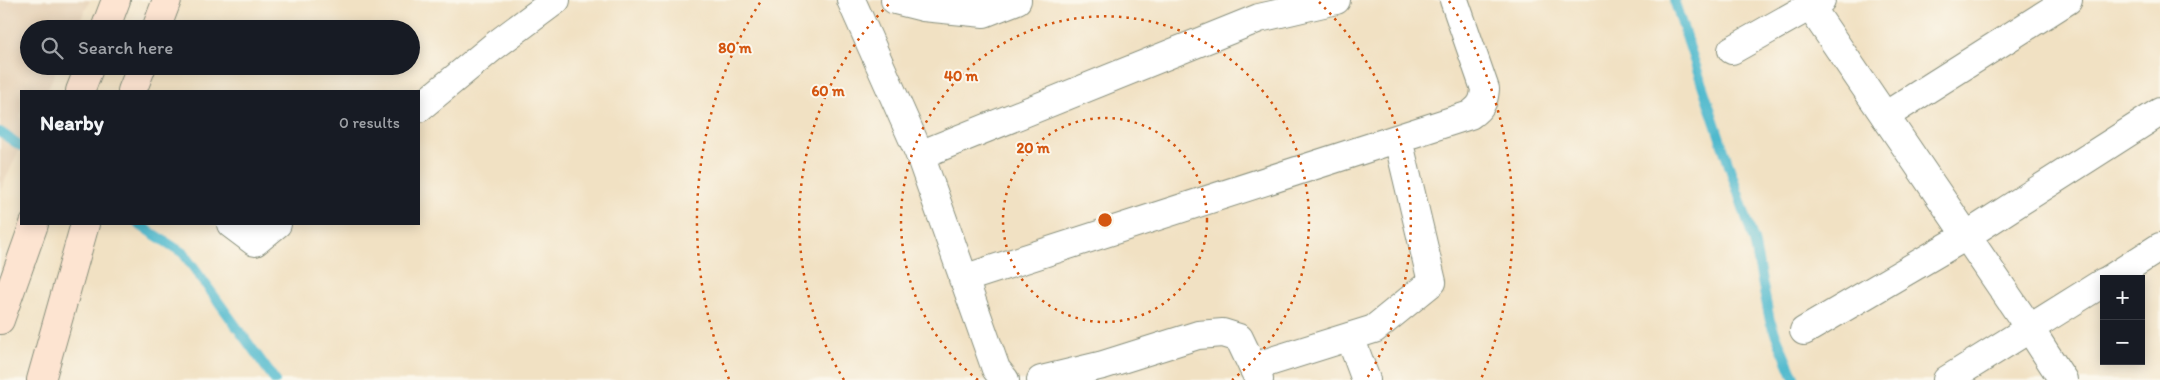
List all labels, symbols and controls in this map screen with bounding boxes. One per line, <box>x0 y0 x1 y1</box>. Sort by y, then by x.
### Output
search box <box>20 20 420 75</box>
icon: search <box>38 34 66 62</box>
text: Search here <box>78 36 173 59</box>
text: 80 m <box>718 39 752 57</box>
text: 40 m <box>944 67 979 85</box>
text: 60 m <box>811 82 845 100</box>
text: Nearby <box>40 110 104 135</box>
text: 0 results <box>339 113 400 132</box>
text: 20 m <box>1016 139 1050 157</box>
centre of rings <box>1096 211 1114 229</box>
map controls <box>2100 275 2145 365</box>
button: + <box>2100 275 2145 320</box>
button: − <box>2100 320 2145 365</box>

